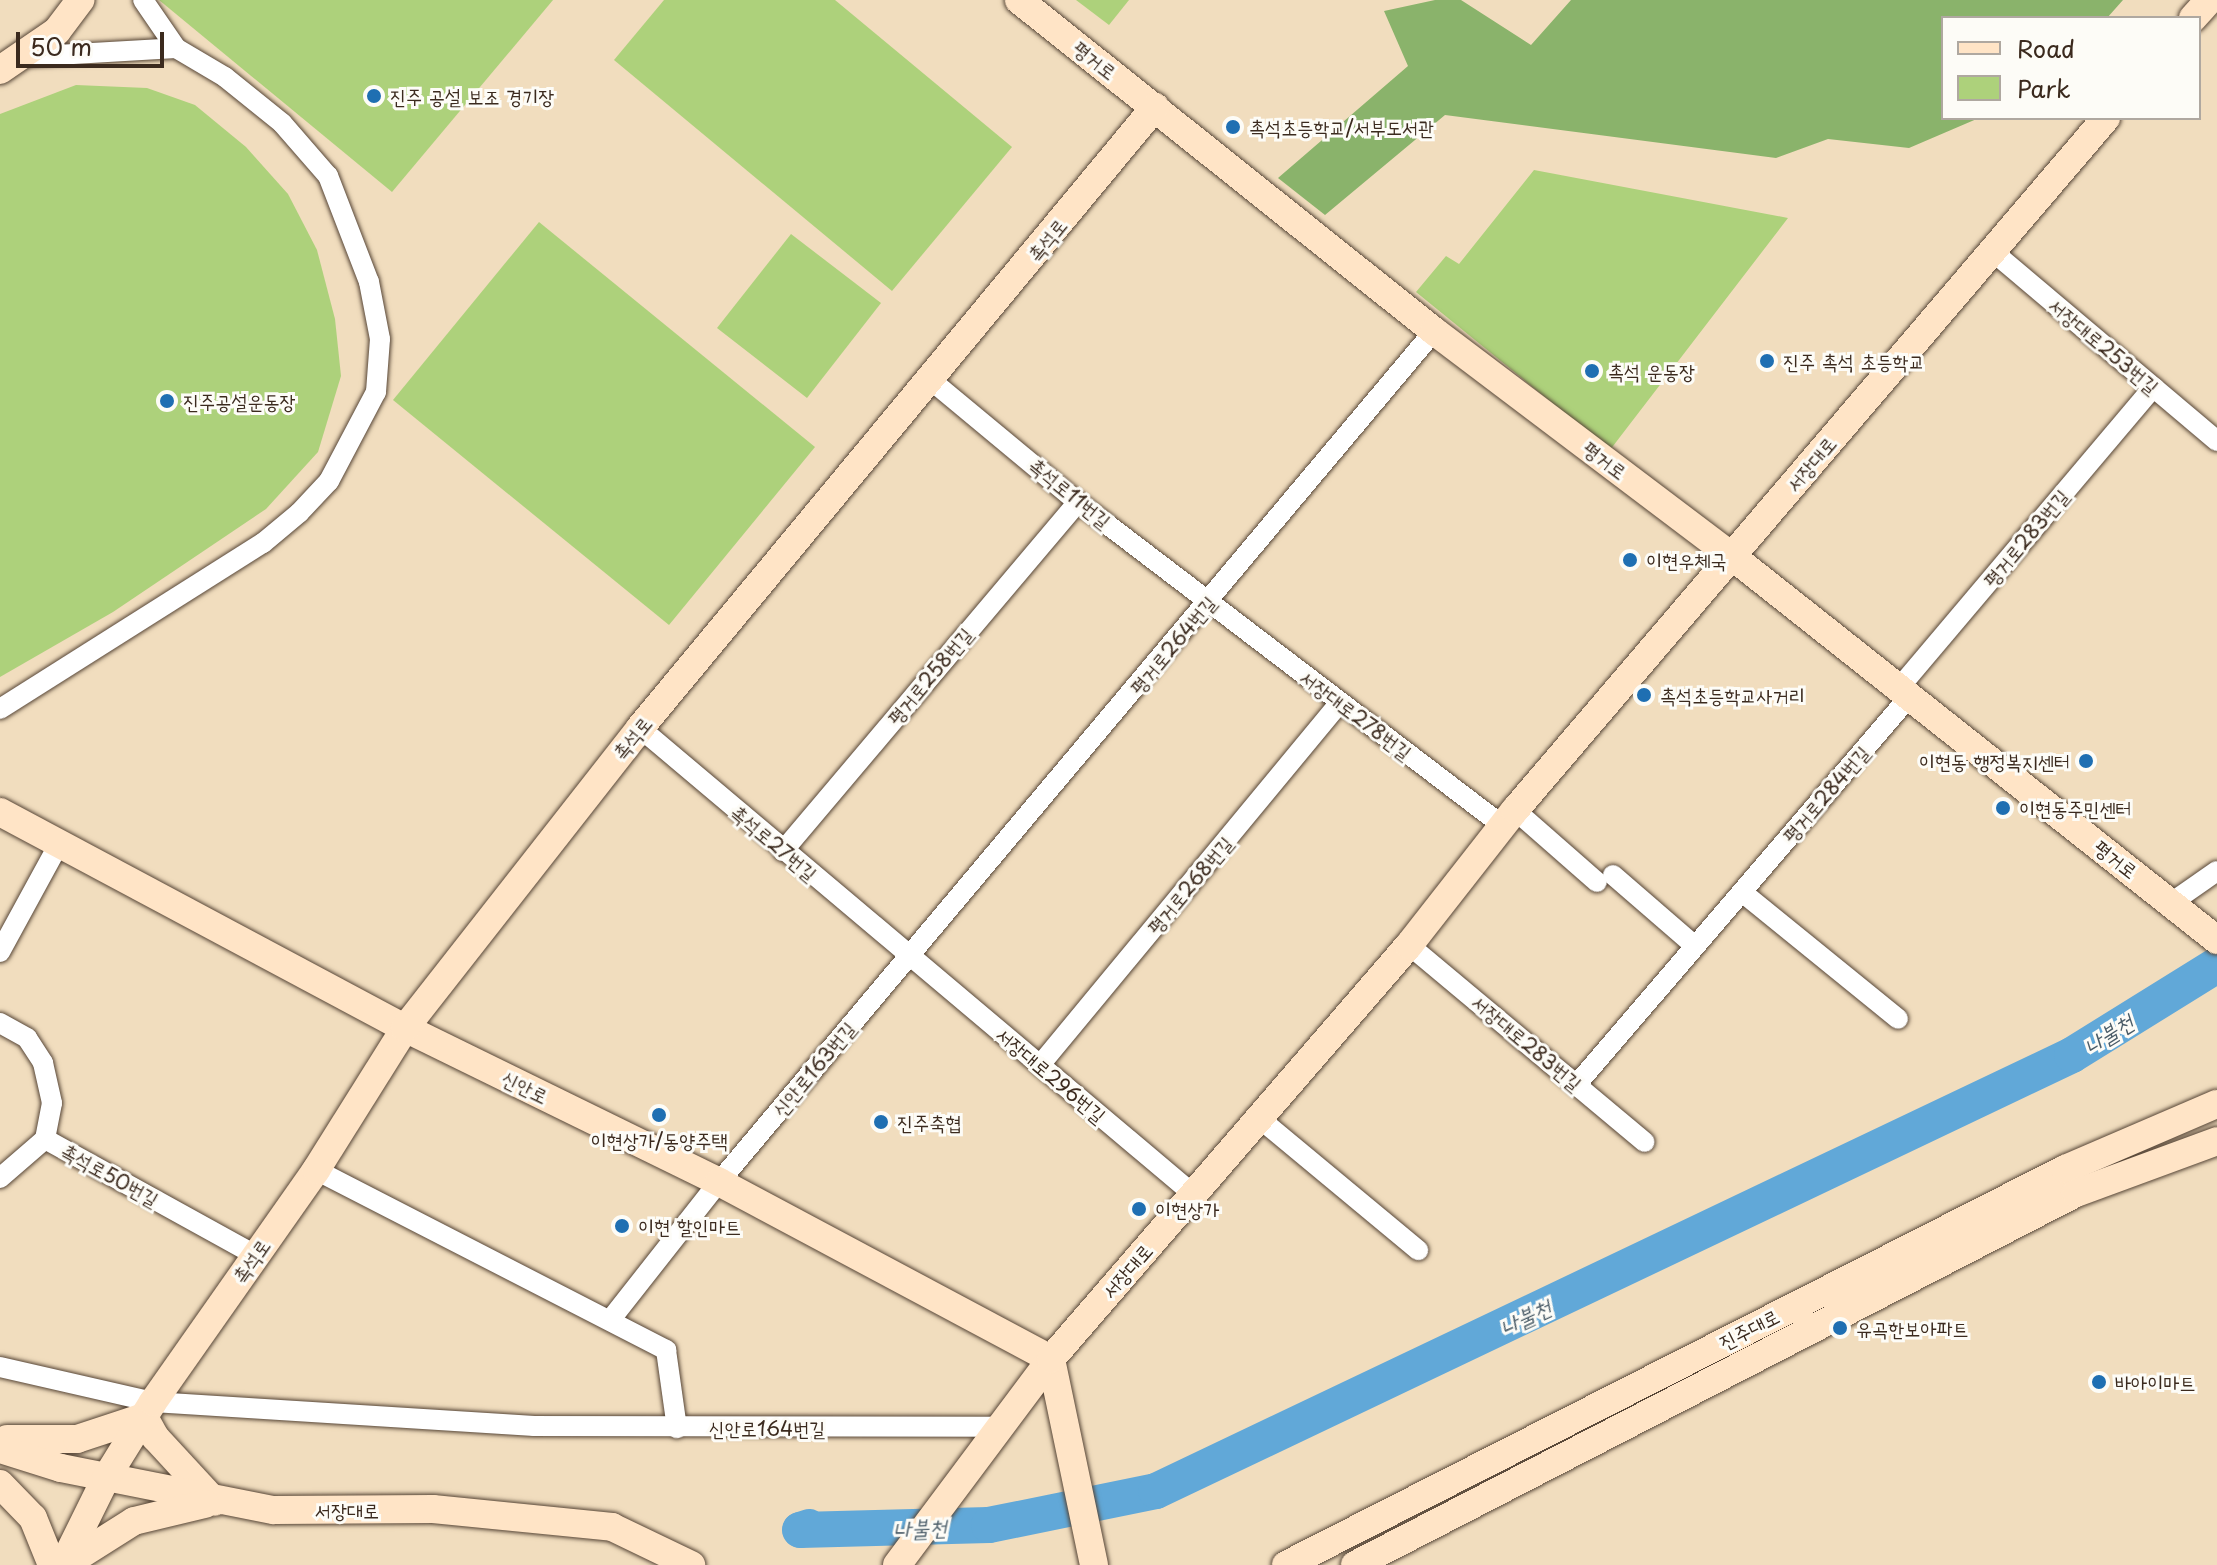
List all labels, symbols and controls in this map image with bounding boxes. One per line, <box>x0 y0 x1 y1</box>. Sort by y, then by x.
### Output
scale bar <box>20 16 168 66</box>
legend <box>1941 16 2201 120</box>
text: 50 m <box>30 28 92 64</box>
text: Road <box>2017 30 2075 66</box>
street label: 평거로 <box>1069 36 1121 84</box>
text: Park <box>2017 70 2071 106</box>
place label: 진주 공설 보조 경기장 <box>390 84 554 108</box>
marker: 진주 공설 보조 경기장 <box>365 87 383 105</box>
place label: 촉석초등학교/서부도서관 <box>1249 115 1434 139</box>
marker: 촉석초등학교/서부도서관 <box>1224 118 1242 136</box>
street label: 촉석로 <box>1022 214 1072 266</box>
street label: 서장대로253번길 <box>2044 293 2164 399</box>
place label: 진주 촉석 초등학교 <box>1783 349 1925 373</box>
marker: 진주 촉석 초등학교 <box>1758 352 1776 370</box>
place label: 촉석 운동장 <box>1608 359 1695 383</box>
marker: 촉석 운동장 <box>1583 362 1601 380</box>
place label: 진주공설운동장 <box>183 389 296 413</box>
marker: 진주공설운동장 <box>158 392 176 410</box>
street label: 서장대로 <box>1781 432 1841 496</box>
street label: 평거로 <box>1578 436 1632 484</box>
street label: 촉석로11번길 <box>1024 453 1116 533</box>
street label: 평거로283번길 <box>1978 484 2074 592</box>
place label: 이현우체국 <box>1646 548 1726 572</box>
marker: 이현우체국 <box>1621 551 1639 569</box>
street label: 평거로264번길 <box>1125 591 1221 699</box>
street label: 평거로258번길 <box>882 623 978 729</box>
street label: 서장대로278번길 <box>1295 665 1417 765</box>
place label: 촉석초등학교사거리 <box>1660 683 1805 707</box>
marker: 촉석초등학교사거리 <box>1635 686 1653 704</box>
street label: 촉석로 <box>607 712 657 764</box>
street label: 평거로284번길 <box>1777 741 1875 847</box>
place label: 이현동 행정복지센터 <box>1919 749 2070 773</box>
marker: 이현동 행정복지센터 <box>2077 752 2095 770</box>
place label: 이현동주민센터 <box>2019 796 2132 820</box>
marker: 이현동주민센터 <box>1994 799 2012 817</box>
street label: 촉석로27번길 <box>726 800 822 886</box>
street label: 평거로268번길 <box>1142 831 1238 939</box>
street label: 평거로 <box>2090 835 2142 883</box>
street label: 서장대로283번길 <box>1467 990 1587 1096</box>
water label: 나불천 <box>2078 1008 2138 1058</box>
street label: 신안로163번길 <box>767 1017 861 1121</box>
street label: 서장대로296번길 <box>991 1022 1111 1128</box>
street label: 신안로 <box>498 1066 552 1108</box>
marker: 이현상가/동양주택 <box>650 1106 668 1124</box>
place label: 진주축협 <box>897 1110 961 1134</box>
marker: 진주축협 <box>872 1113 890 1131</box>
place label: 이현상가/동양주택 <box>591 1128 727 1152</box>
street label: 촉석로50번길 <box>57 1138 163 1212</box>
place label: 이현상가 <box>1155 1197 1219 1221</box>
marker: 이현상가 <box>1130 1200 1148 1218</box>
place label: 이현 할인마트 <box>638 1214 741 1238</box>
marker: 이현 할인마트 <box>613 1217 631 1235</box>
street label: 촉석로 <box>227 1234 275 1288</box>
street label: 서장대로 <box>1097 1239 1157 1303</box>
water label: 나불천 <box>1495 1293 1555 1339</box>
street label: 진주대로 <box>1715 1304 1783 1354</box>
place label: 유곡한보아파트 <box>1856 1316 1969 1340</box>
marker: 유곡한보아파트 <box>1831 1319 1849 1337</box>
place label: 바아이마트 <box>2115 1370 2195 1394</box>
marker: 바아이마트 <box>2090 1373 2108 1391</box>
street label: 신안로164번길 <box>709 1416 825 1440</box>
street label: 서장대로 <box>315 1498 379 1522</box>
water label: 나불천 <box>893 1513 947 1541</box>

